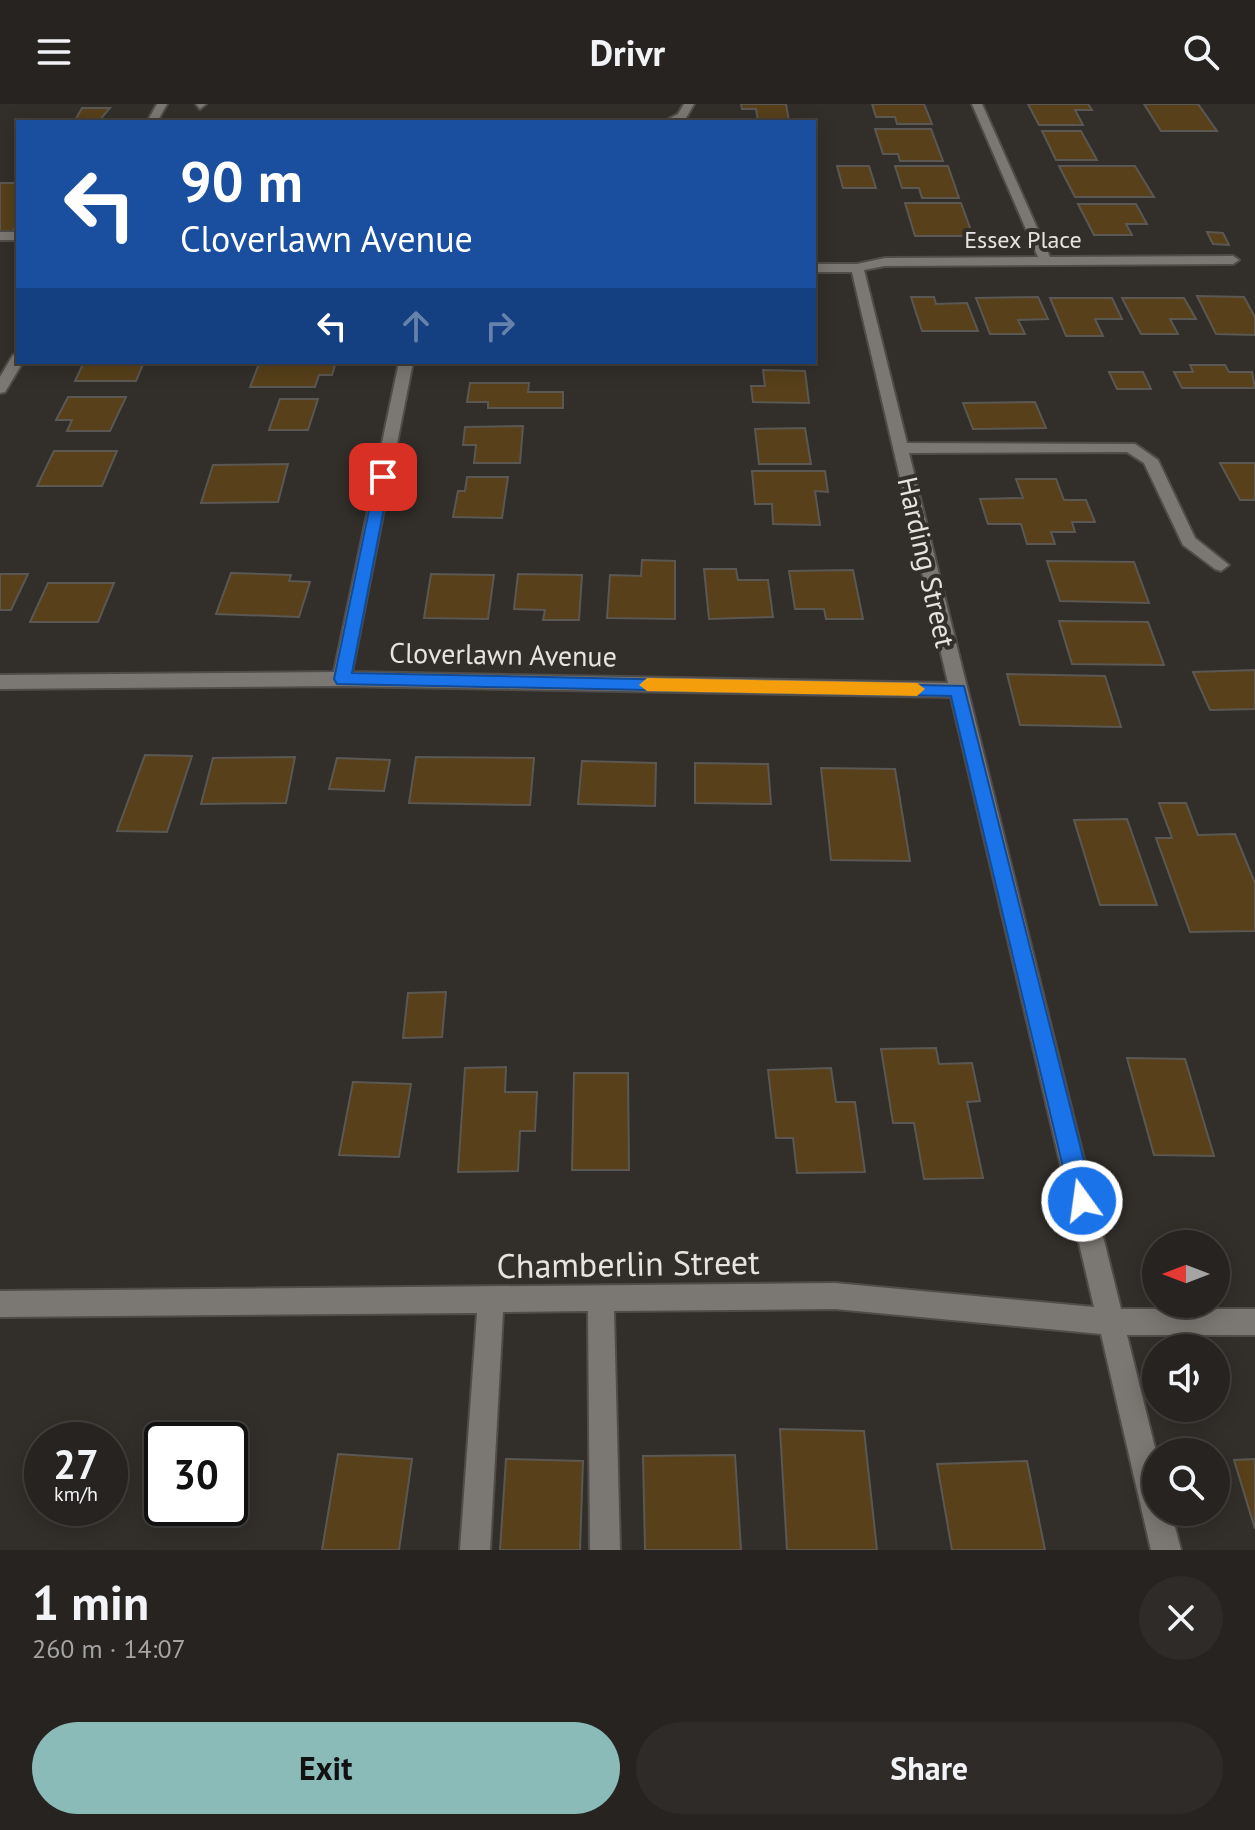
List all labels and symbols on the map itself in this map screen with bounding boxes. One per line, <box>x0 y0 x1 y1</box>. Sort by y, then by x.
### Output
street label: Essex Place <box>964 224 1082 255</box>
pin <box>349 443 417 511</box>
street label: Harding Street <box>889 473 965 651</box>
street label: Cloverlawn Avenue <box>389 634 617 674</box>
position arrow <box>1040 1159 1124 1243</box>
north arrow <box>1142 1230 1230 1318</box>
street label: Chamberlin Street <box>496 1239 760 1287</box>
speed limit sign: 30 <box>144 1422 248 1526</box>

